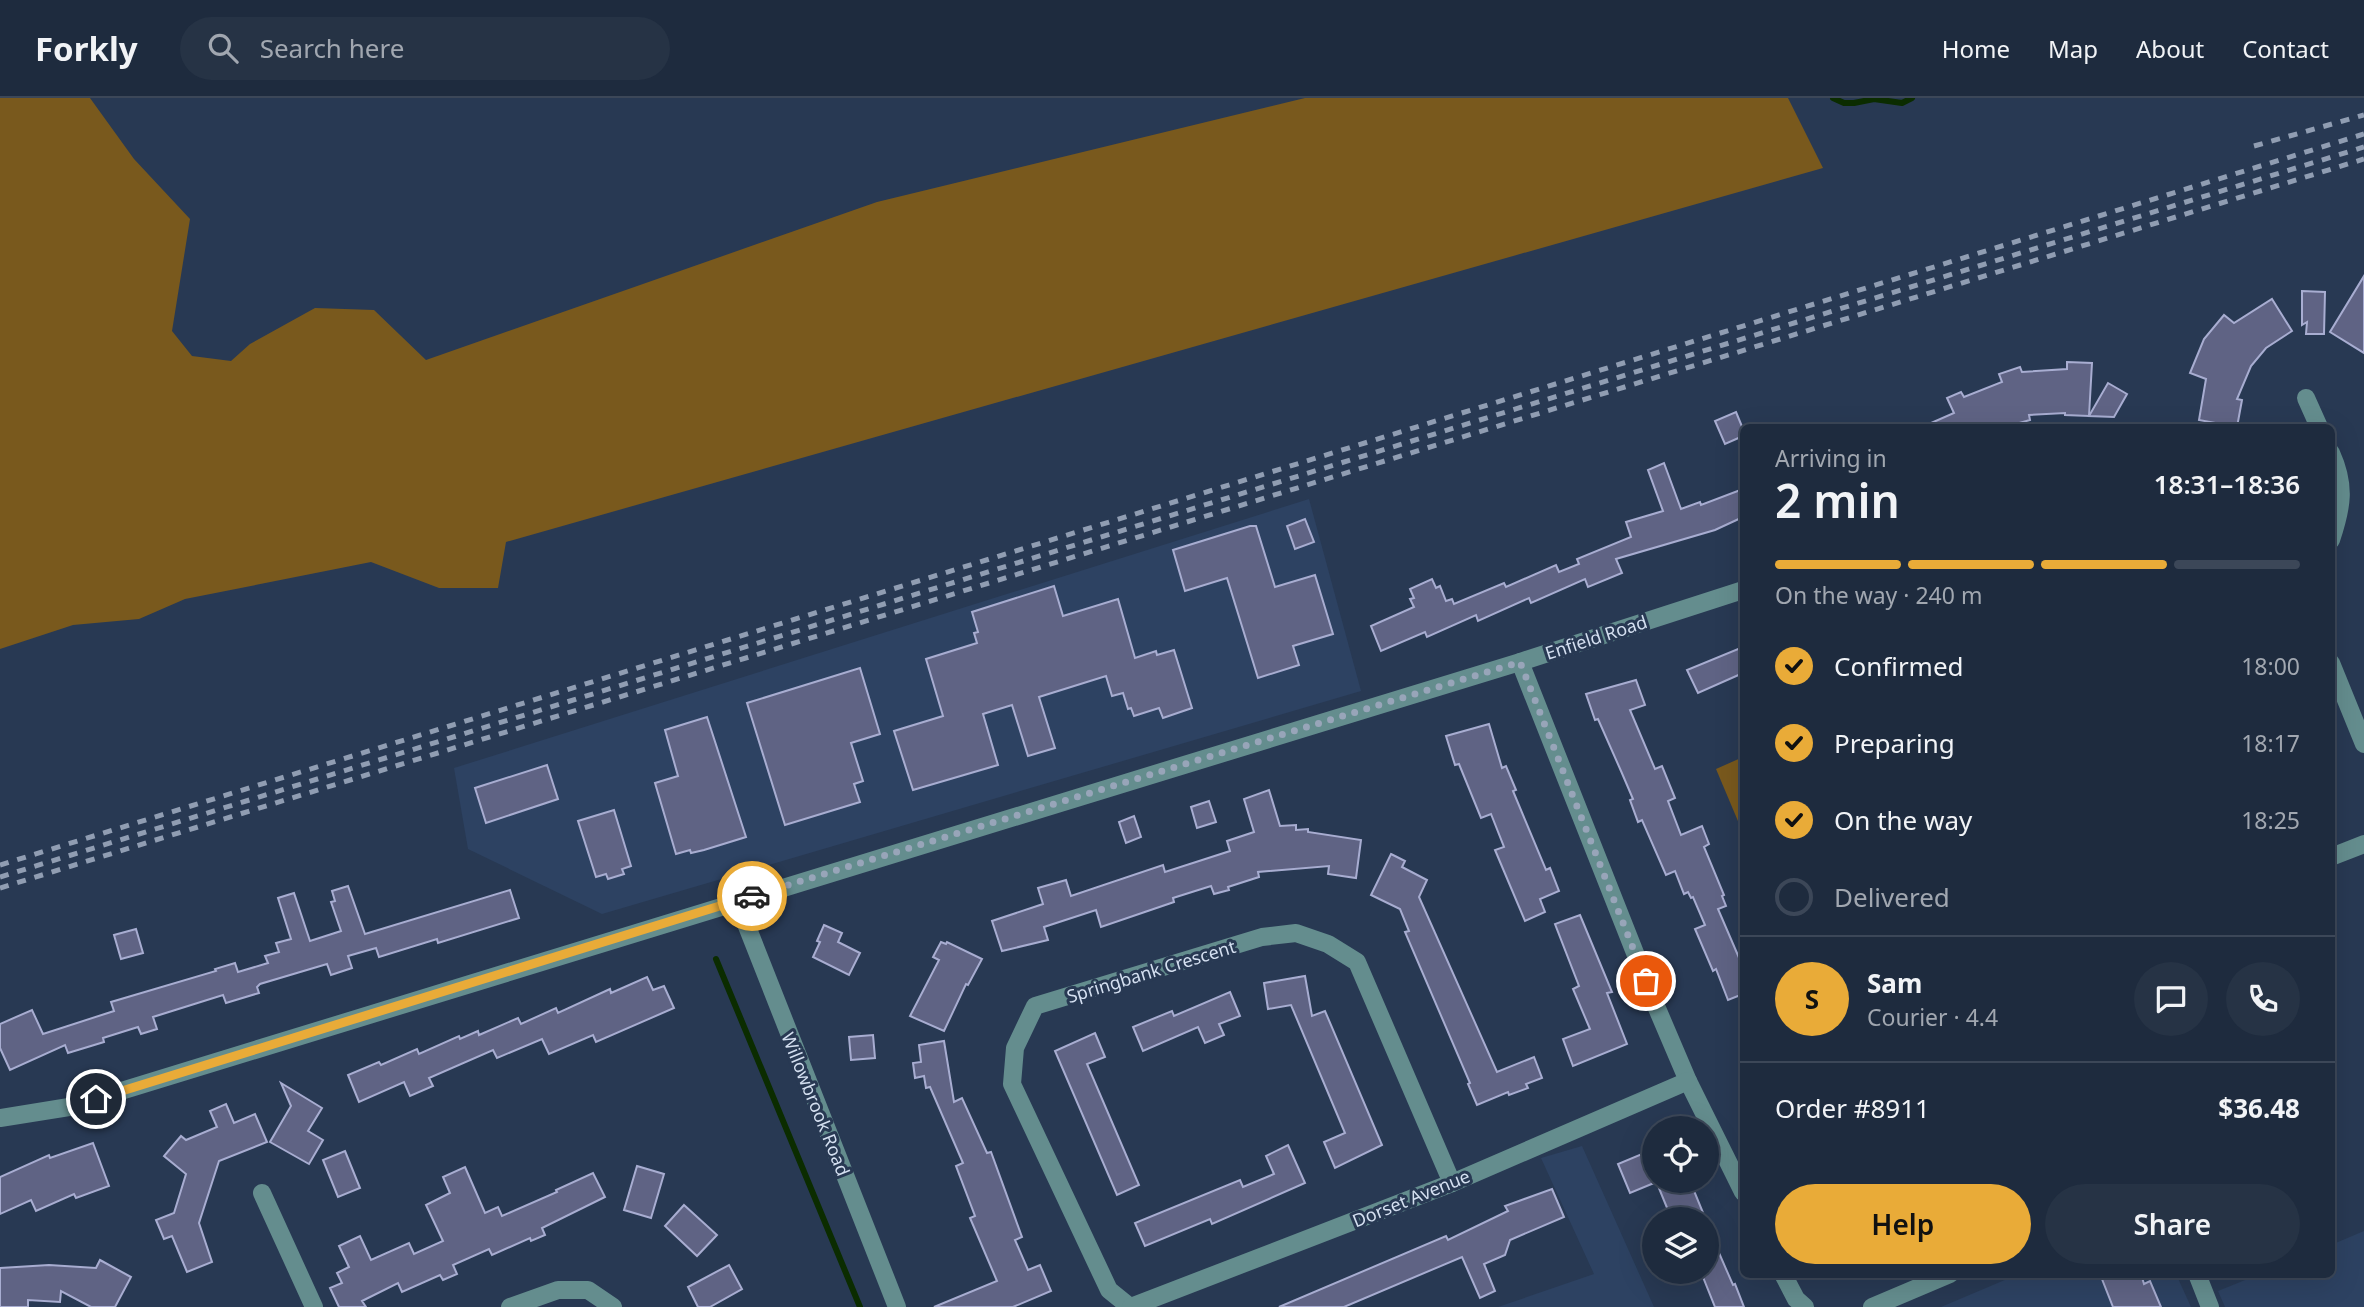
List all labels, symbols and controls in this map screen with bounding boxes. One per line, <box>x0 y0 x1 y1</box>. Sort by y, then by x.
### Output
search box <box>180 17 670 80</box>
text: Forkly <box>35 26 138 71</box>
icon: search <box>204 29 242 67</box>
text: Search here <box>260 30 404 66</box>
text: Home <box>1942 32 2010 65</box>
text: Map <box>2048 32 2098 65</box>
text: About <box>2136 32 2204 65</box>
text: Contact <box>2242 32 2329 65</box>
text: Arriving in <box>1775 442 1887 474</box>
text: 18:31–18:36 <box>2154 466 2300 502</box>
text: 2 min <box>1775 469 1900 531</box>
text: On the way · 240 m <box>1775 579 1982 611</box>
street label: Enfield Road <box>1542 609 1650 665</box>
icon: check <box>1775 647 1813 685</box>
text: Confirmed <box>1834 648 1964 684</box>
text: 18:00 <box>2241 650 2300 682</box>
icon: check <box>1775 724 1813 762</box>
text: Preparing <box>1834 725 1955 761</box>
text: 18:17 <box>2241 727 2300 759</box>
icon: check <box>1775 801 1813 839</box>
text: On the way <box>1834 802 1972 838</box>
text: 18:25 <box>2241 804 2300 836</box>
courier <box>717 861 787 931</box>
icon: car <box>733 877 771 915</box>
text: Delivered <box>1834 879 1950 915</box>
street label: Springbank Crescent <box>1064 934 1239 1008</box>
pin <box>1616 951 1676 1011</box>
icon: bag <box>1627 962 1665 1000</box>
button: chat <box>2134 962 2208 1036</box>
button: phone <box>2226 962 2300 1036</box>
text: Sam <box>1867 965 1922 1001</box>
text: S <box>1805 981 1819 1017</box>
text: Courier · 4.4 <box>1867 1001 1998 1033</box>
street label: Willowbrook Road <box>776 1029 856 1179</box>
pin <box>66 1069 126 1129</box>
icon: home <box>77 1080 115 1118</box>
text: Order #8911 <box>1775 1090 1930 1126</box>
text: $36.48 <box>2218 1090 2300 1126</box>
map controls <box>1642 1116 1719 1284</box>
button: locate <box>1642 1116 1719 1193</box>
street label: Dorset Avenue <box>1349 1164 1473 1232</box>
button: Help <box>1775 1184 2031 1264</box>
button: Share <box>2045 1184 2300 1264</box>
button: layers <box>1642 1207 1719 1284</box>

